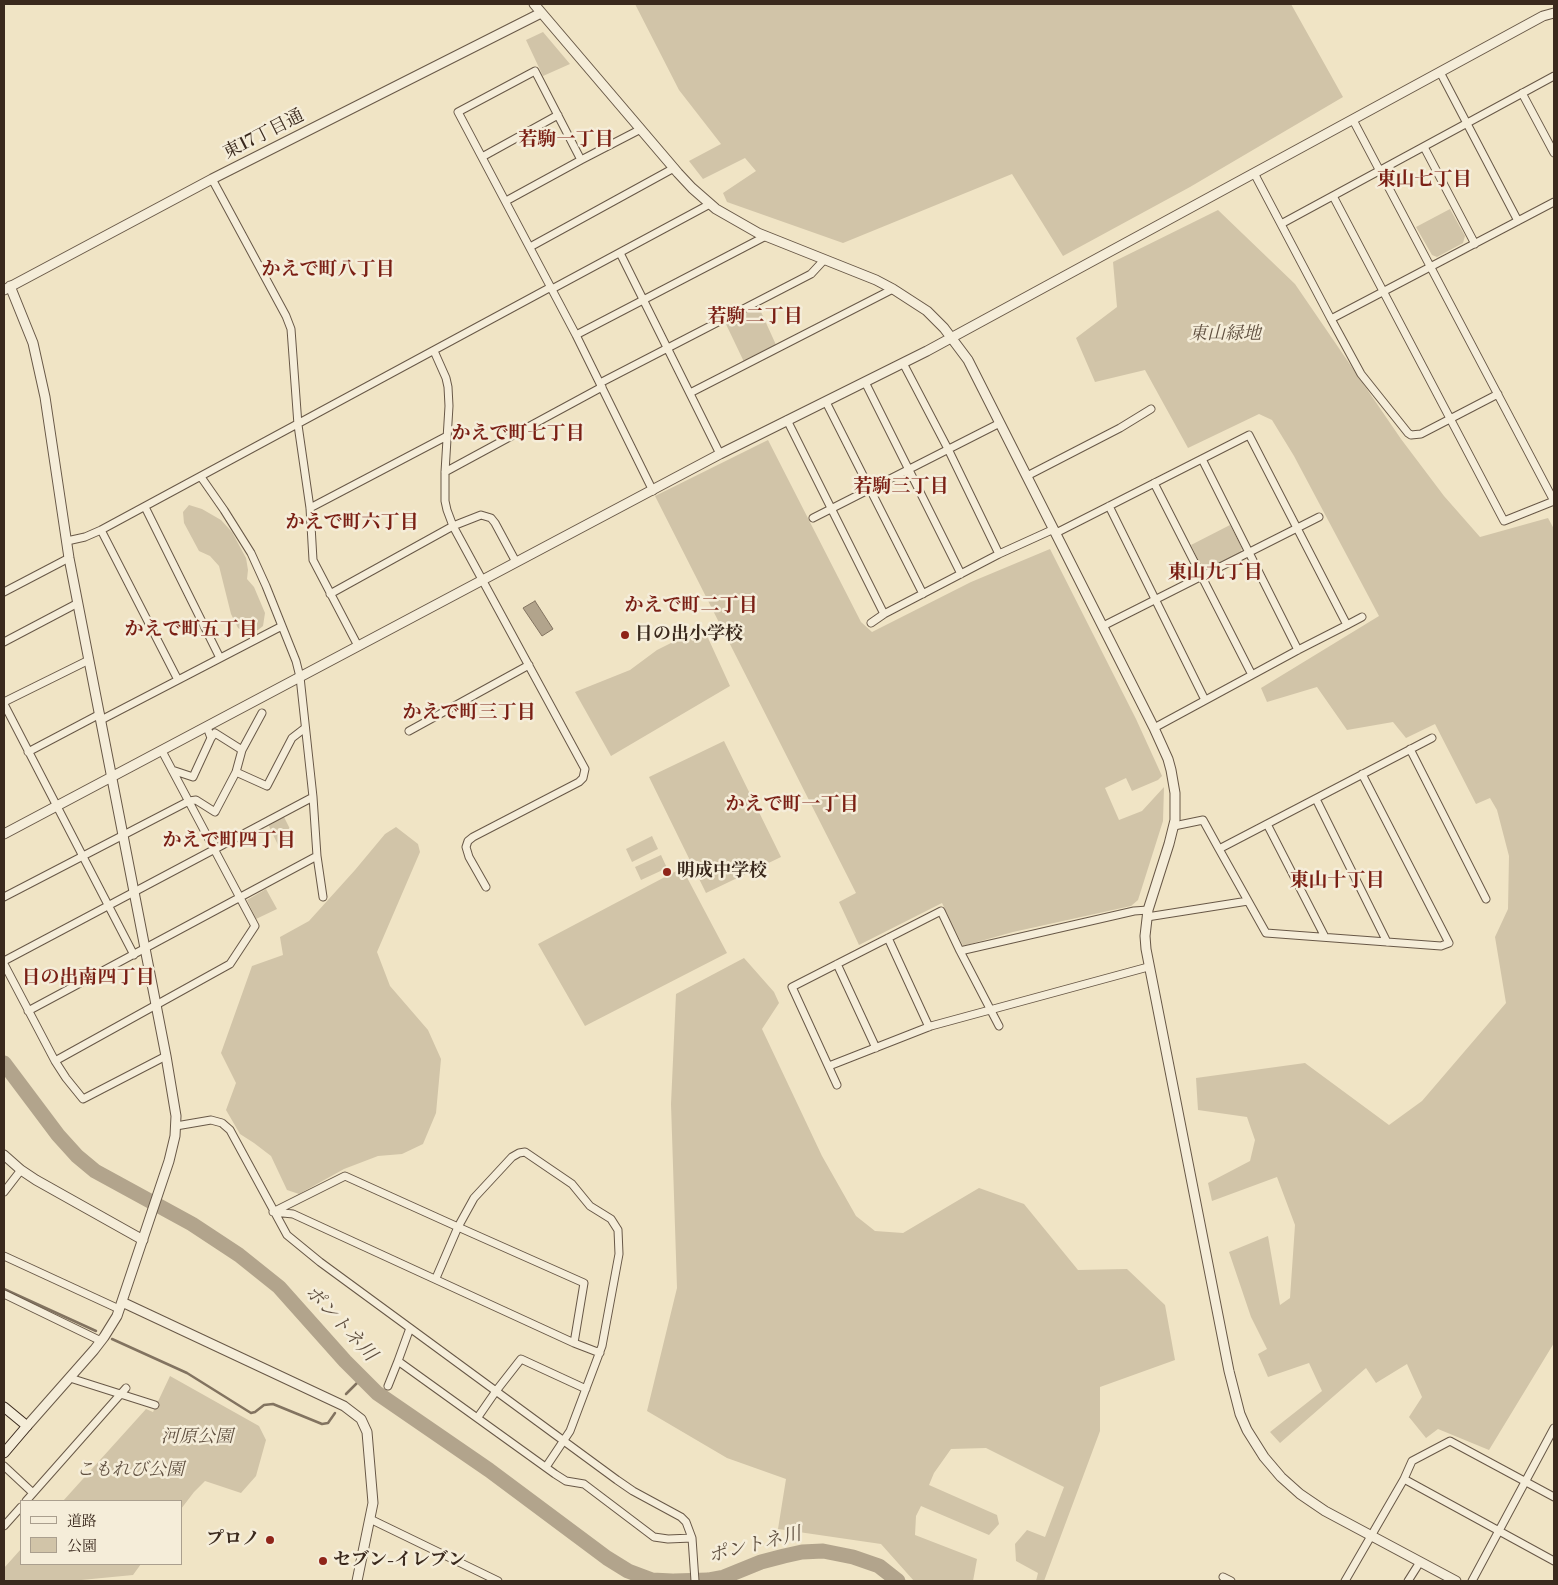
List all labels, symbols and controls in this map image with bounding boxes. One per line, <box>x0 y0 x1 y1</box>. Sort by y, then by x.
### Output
street label: 東17丁目通 <box>220 105 308 165</box>
district label: 若駒一丁目 <box>519 129 613 151</box>
district label: 東山七丁目 <box>1377 169 1471 191</box>
district label: かえで町八丁目 <box>262 259 394 281</box>
district label: 若駒二丁目 <box>708 306 802 328</box>
park label: 東山緑地 <box>1189 324 1261 346</box>
district label: かえで町七丁目 <box>452 423 584 445</box>
district label: 若駒三丁目 <box>854 476 948 498</box>
district label: かえで町六丁目 <box>286 512 418 534</box>
district label: 東山九丁目 <box>1168 562 1262 584</box>
district label: かえで町二丁目 <box>625 595 757 617</box>
district label: かえで町五丁目 <box>125 619 257 641</box>
place label: 日の出小学校 <box>635 624 743 646</box>
marker: 日の出小学校 <box>619 629 631 641</box>
district label: かえで町三丁目 <box>403 702 535 724</box>
district label: かえで町一丁目 <box>726 794 858 816</box>
district label: かえで町四丁目 <box>163 830 295 852</box>
place label: 明成中学校 <box>677 861 767 883</box>
marker: 明成中学校 <box>661 866 673 878</box>
district label: 東山十丁目 <box>1290 870 1384 892</box>
district label: 日の出南四丁目 <box>22 967 154 989</box>
water label: ポントネ川 <box>299 1281 381 1367</box>
park label: 河原公園 <box>161 1427 233 1449</box>
park label: こもれび公園 <box>76 1460 184 1482</box>
legend <box>20 1500 182 1565</box>
text: 道路 <box>67 1512 97 1531</box>
water label: ポントネ川 <box>706 1523 804 1569</box>
place label: プロノ <box>206 1529 260 1551</box>
marker: プロノ <box>264 1534 276 1546</box>
text: 公園 <box>67 1537 97 1556</box>
place label: セブン-イレブン <box>333 1550 466 1572</box>
marker: セブン-イレブン <box>317 1555 329 1567</box>

